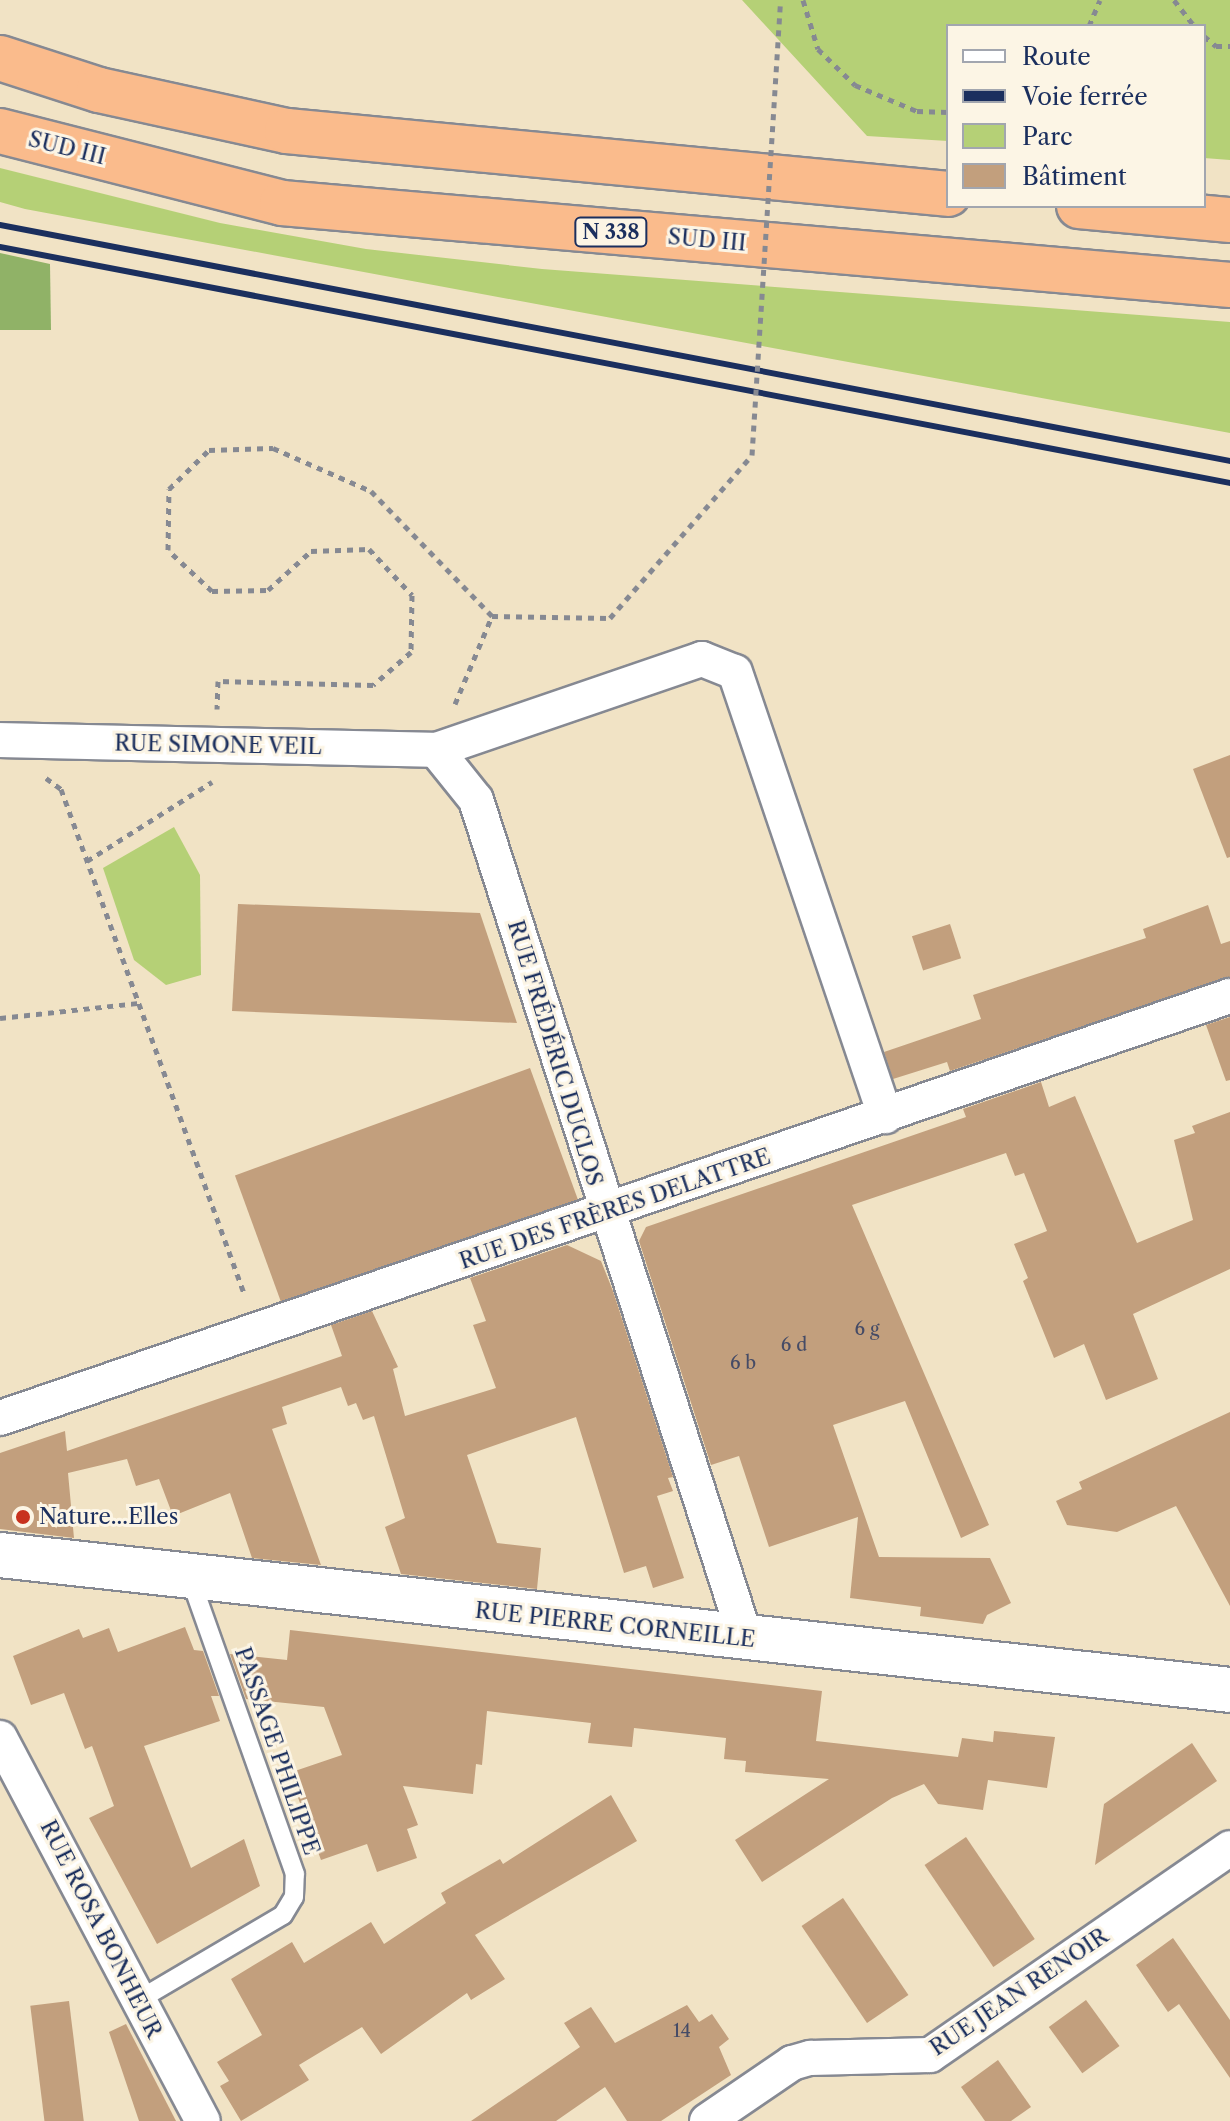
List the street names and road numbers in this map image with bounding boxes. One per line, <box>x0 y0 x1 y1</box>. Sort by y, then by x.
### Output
street label: SUD III <box>26 126 108 170</box>
road number: N 338 <box>573 216 649 248</box>
street label: SUD III <box>667 223 747 257</box>
street label: RUE SIMONE VEIL <box>114 730 322 760</box>
street label: RUE FRÉDÉRIC DUCLOS <box>502 917 608 1189</box>
street label: RUE DES FRÈRES DELATTRE <box>456 1143 774 1275</box>
street label: RUE PIERRE CORNEILLE <box>474 1597 756 1653</box>
street label: PASSAGE PHILIPPE <box>229 1644 325 1858</box>
street label: RUE ROSA BONHEUR <box>34 1815 168 2043</box>
street label: RUE JEAN RENOIR <box>925 1923 1113 2061</box>

